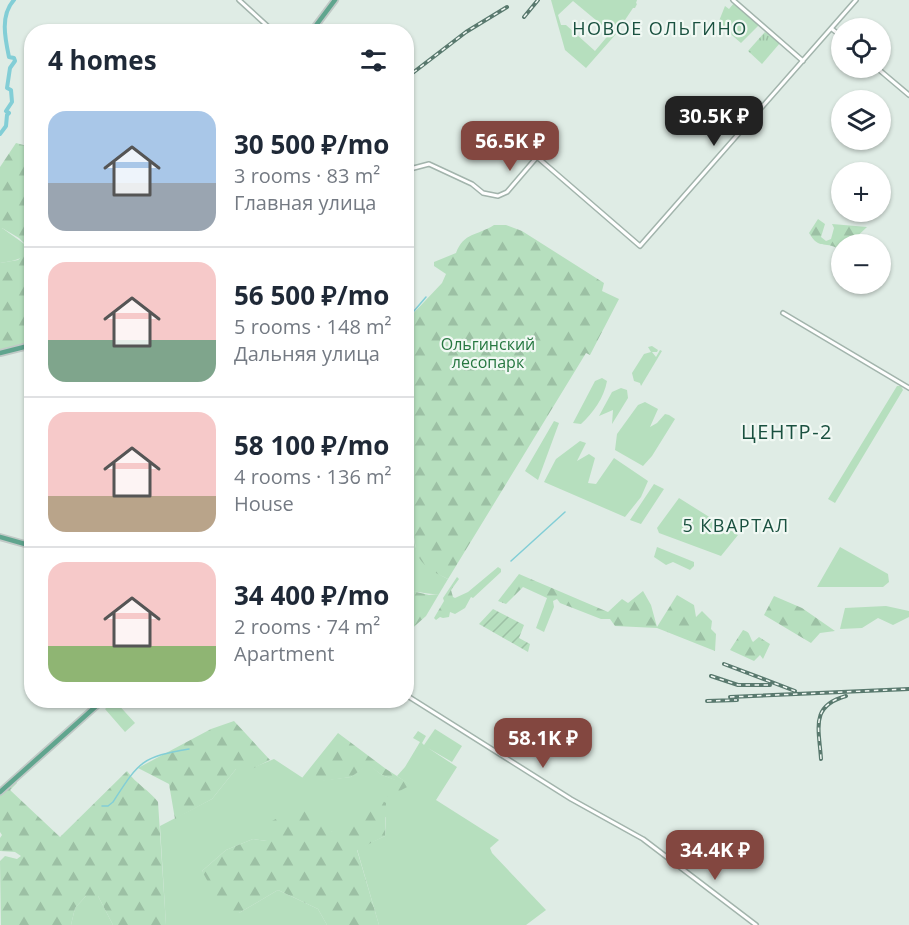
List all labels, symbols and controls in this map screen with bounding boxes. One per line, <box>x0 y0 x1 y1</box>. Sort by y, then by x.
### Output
district label: НОВОЕ ОЛЬГИНО <box>572 16 748 40</box>
map controls <box>831 18 891 294</box>
button: locate <box>831 18 891 78</box>
text: 4 homes <box>48 42 157 78</box>
icon: filters <box>357 44 390 77</box>
button: layers <box>831 90 891 150</box>
pin: 30.5K ₽ <box>659 96 769 147</box>
text: 30.5K ₽ <box>679 102 749 129</box>
pin: 56.5K ₽ <box>455 121 565 172</box>
text: 30 500 ₽/mo <box>234 126 389 162</box>
text: 56.5K ₽ <box>475 127 545 154</box>
icon: home <box>96 135 168 207</box>
text: 3 rooms · 83 m² <box>234 162 380 189</box>
button: + <box>831 162 891 222</box>
text: Главная улица <box>234 189 376 216</box>
button: − <box>831 234 891 294</box>
text: 56 500 ₽/mo <box>234 277 389 313</box>
icon: home <box>96 286 168 358</box>
text: 5 rooms · 148 m² <box>234 313 392 340</box>
park label: Ольгинский лесопарк <box>441 333 535 373</box>
text: Дальняя улица <box>234 340 380 367</box>
district label: ЦЕНТР-2 <box>741 418 833 445</box>
text: 58 100 ₽/mo <box>234 427 389 463</box>
icon: home <box>96 436 168 508</box>
text: 4 rooms · 136 m² <box>234 463 392 490</box>
text: House <box>234 490 294 517</box>
district label: 5 КВАРТАЛ <box>682 513 790 537</box>
text: 34 400 ₽/mo <box>234 577 389 613</box>
icon: home <box>96 586 168 658</box>
text: 2 rooms · 74 m² <box>234 613 380 640</box>
text: Apartment <box>234 640 334 667</box>
pin: 58.1K ₽ <box>488 718 598 769</box>
text: 58.1K ₽ <box>508 724 578 751</box>
pin: 34.4K ₽ <box>660 830 770 881</box>
text: 34.4K ₽ <box>680 836 750 863</box>

